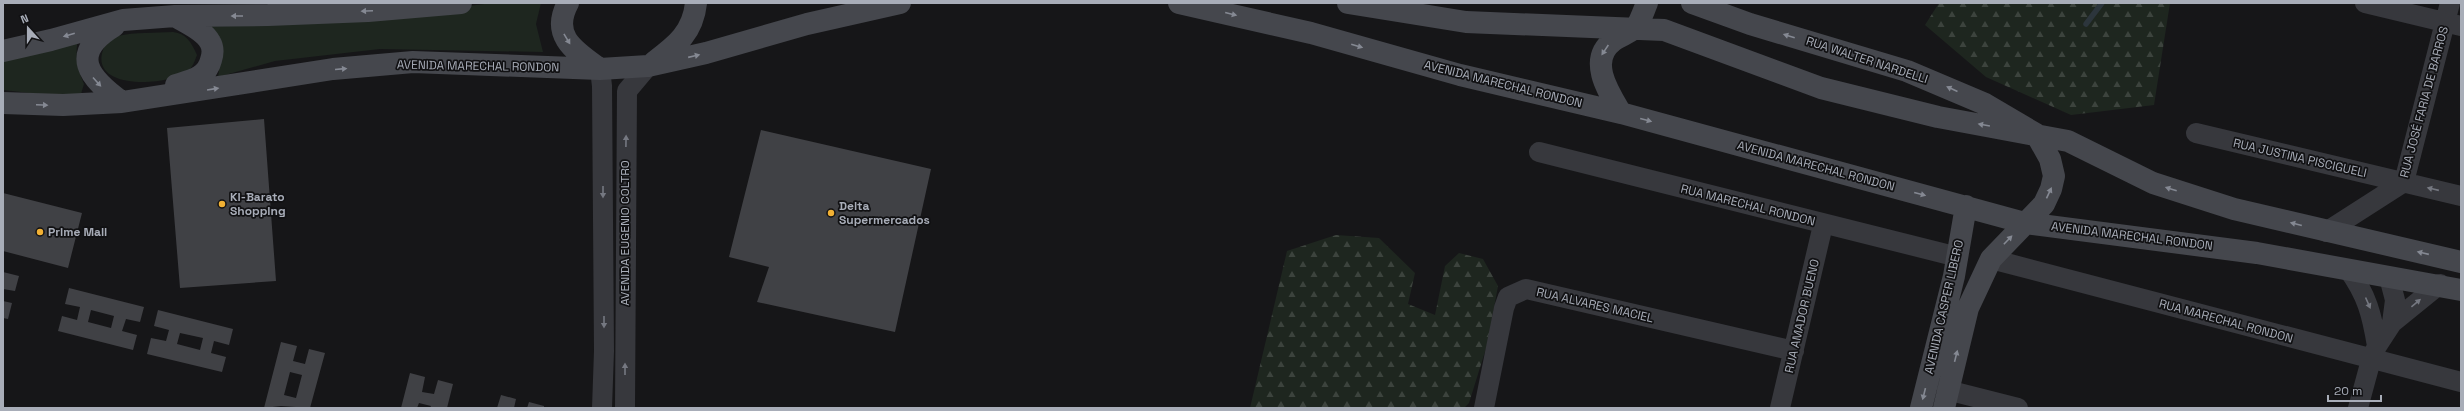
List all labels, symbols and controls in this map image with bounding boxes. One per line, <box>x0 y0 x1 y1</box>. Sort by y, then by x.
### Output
one-way arrow <box>361 7 373 14</box>
north arrow <box>8 8 48 48</box>
text: N <box>18 11 30 27</box>
one-way arrow <box>1225 11 1237 17</box>
one-way arrow <box>230 13 243 19</box>
street label: RUA JOSÉ FARIA DE BARROS <box>2396 24 2452 180</box>
one-way arrow <box>62 32 74 38</box>
one-way arrow <box>564 33 571 44</box>
one-way arrow <box>1783 33 1795 39</box>
street label: RUA WALTER NARDELLI <box>1804 33 1930 87</box>
one-way arrow <box>1351 43 1363 49</box>
one-way arrow <box>1601 45 1609 55</box>
one-way arrow <box>687 52 700 58</box>
street label: AVENIDA MARECHAL RONDON <box>397 57 559 75</box>
street label: AVENIDA MARECHAL RONDON <box>1422 57 1584 111</box>
one-way arrow <box>335 65 347 72</box>
one-way arrow <box>92 77 102 87</box>
one-way arrow <box>207 85 219 91</box>
one-way arrow <box>1947 86 1958 92</box>
one-way arrow <box>36 101 48 108</box>
one-way arrow <box>1640 117 1652 123</box>
one-way arrow <box>1978 121 1990 127</box>
one-way arrow <box>623 134 629 147</box>
street label: RUA JUSTINA PISCIGUELI <box>2232 135 2368 181</box>
street label: AVENIDA MARECHAL RONDON <box>1735 137 1897 195</box>
street label: AVENIDA EUGENIO COLTRO <box>617 160 633 306</box>
street label: RUA MARECHAL RONDON <box>1679 181 1817 229</box>
one-way arrow <box>600 186 606 199</box>
one-way arrow <box>2165 186 2177 192</box>
one-way arrow <box>2426 186 2439 192</box>
one-way arrow <box>2046 188 2052 199</box>
place label: Ki-Barato Shopping <box>230 189 286 219</box>
one-way arrow <box>1914 191 1926 197</box>
place label: Delta Supermercados <box>839 198 930 228</box>
marker: Ki-Barato Shopping <box>217 199 227 209</box>
marker: Delta Supermercados <box>826 208 836 218</box>
street label: AVENIDA MARECHAL RONDON <box>2050 218 2214 254</box>
one-way arrow <box>2290 221 2303 227</box>
place label: Prime Mall <box>48 224 107 240</box>
marker: Prime Mall <box>35 227 45 237</box>
one-way arrow <box>2004 235 2013 245</box>
street label: AVENIDA CASPER LIBERO <box>1921 238 1967 376</box>
one-way arrow <box>2417 250 2429 256</box>
street label: RUA AMADOR BUENO <box>1781 257 1823 375</box>
street label: RUA ALVARES MACIEL <box>1535 284 1656 326</box>
street label: RUA MARECHAL RONDON <box>2157 295 2295 347</box>
one-way arrow <box>2365 297 2371 309</box>
one-way arrow <box>2410 299 2421 308</box>
one-way arrow <box>601 316 607 329</box>
one-way arrow <box>1953 350 1959 363</box>
one-way arrow <box>622 362 628 375</box>
scale bar <box>2328 377 2381 403</box>
text: 20 m <box>2334 383 2362 399</box>
one-way arrow <box>1921 388 1927 400</box>

